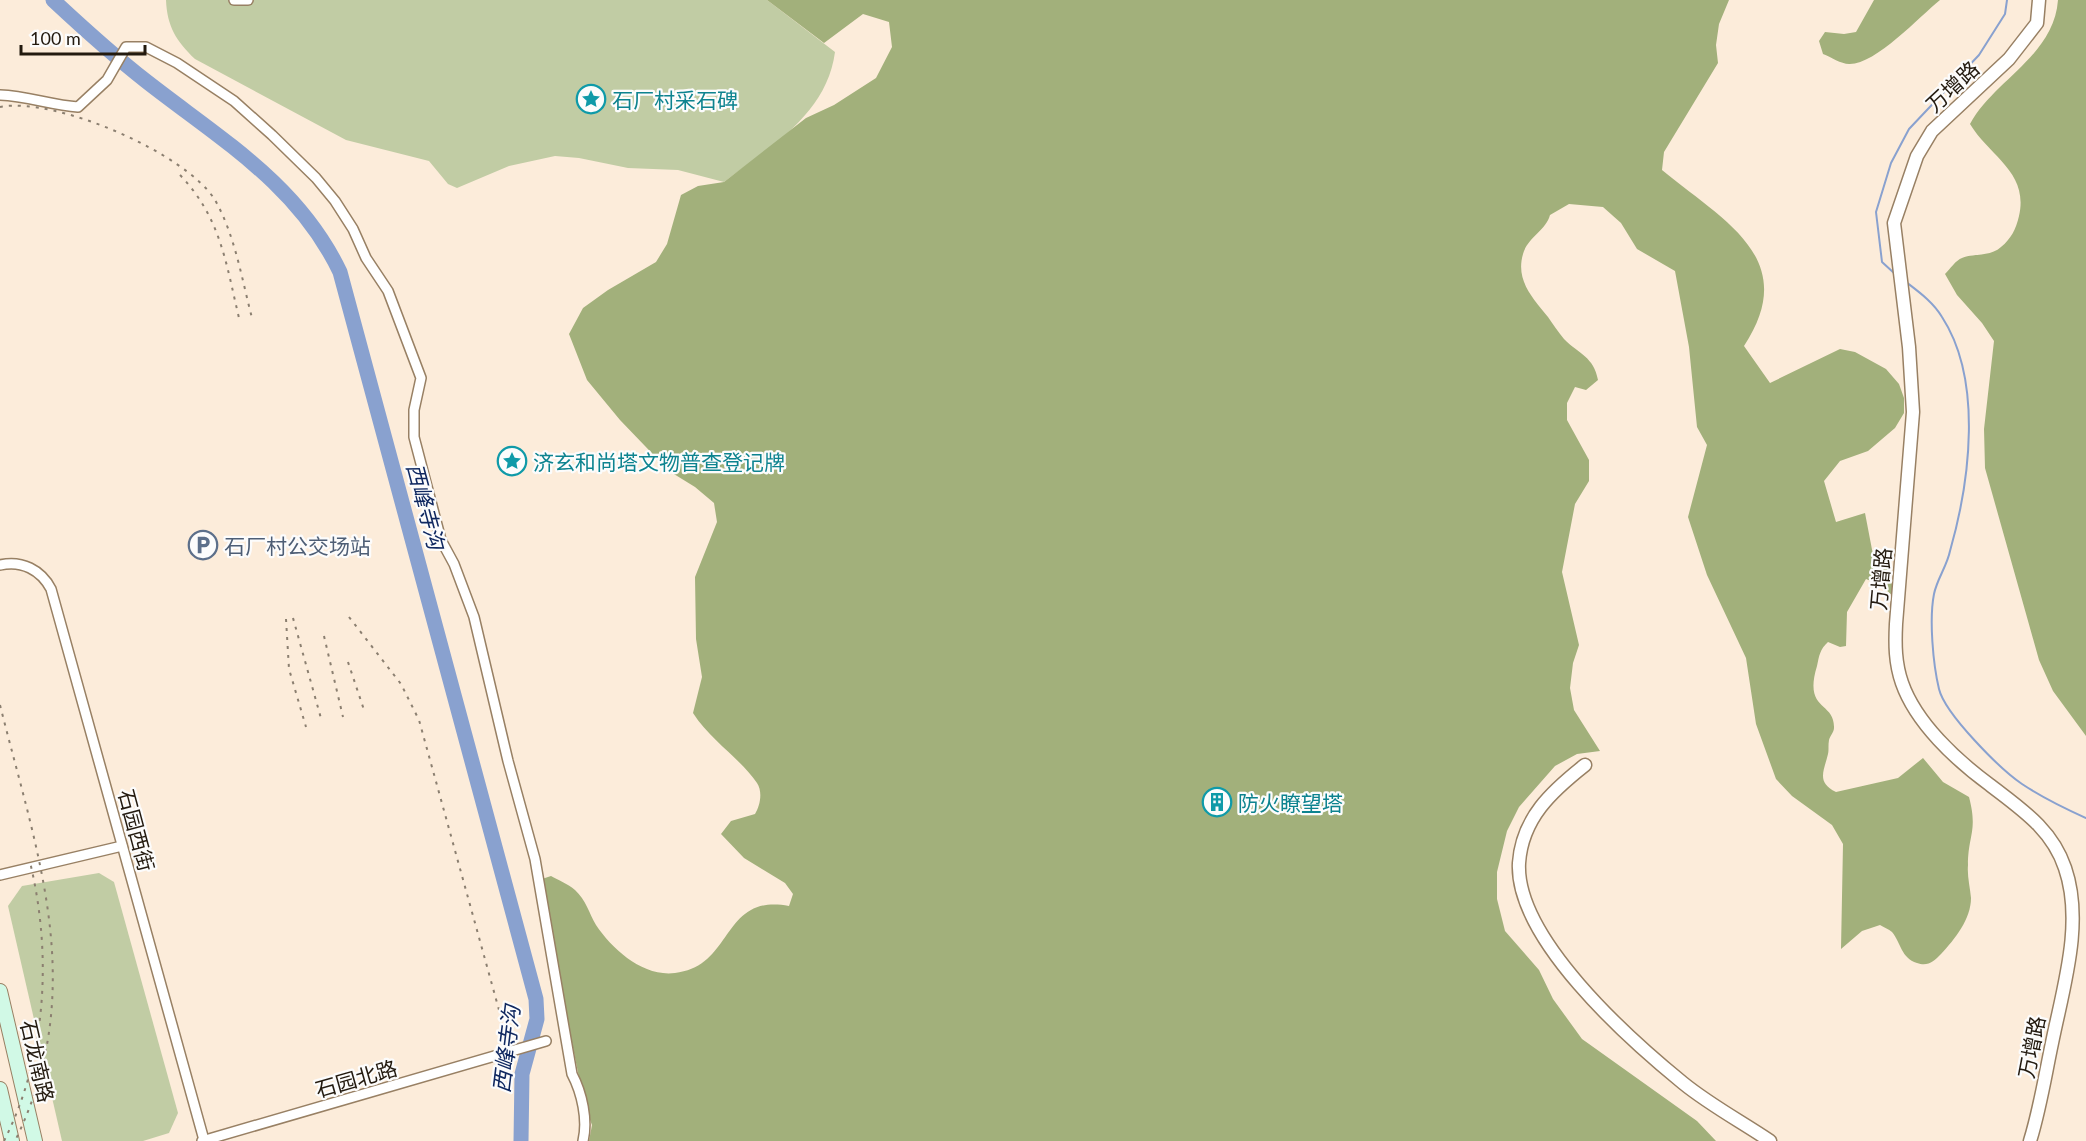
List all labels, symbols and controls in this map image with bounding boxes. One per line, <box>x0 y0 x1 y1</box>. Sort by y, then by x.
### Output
scale bar <box>21 18 146 56</box>
text: 100 m <box>30 27 81 49</box>
street label: 万增路 <box>1920 55 1984 117</box>
place icon: 石厂村采石碑 <box>575 83 607 115</box>
place label: 石厂村采石碑 <box>612 87 738 112</box>
place icon: 济玄和尚塔文物普查登记牌 <box>496 445 528 477</box>
place label: 济玄和尚塔文物普查登记牌 <box>533 449 785 474</box>
water label: 西峰寺沟 <box>402 460 451 554</box>
parking icon: 石厂村公交场站 <box>187 529 219 561</box>
place label: 石厂村公交场站 <box>224 533 371 558</box>
street label: 万增路 <box>1865 547 1895 611</box>
street label: 石园西街 <box>114 786 160 874</box>
building icon: 防火瞭望塔 <box>1201 786 1233 818</box>
place label: 防火瞭望塔 <box>1238 790 1343 815</box>
water label: 西峰寺沟 <box>487 1002 525 1094</box>
street label: 万增路 <box>2013 1014 2049 1080</box>
street label: 石龙南路 <box>16 1017 60 1105</box>
street label: 石园北路 <box>312 1054 400 1102</box>

